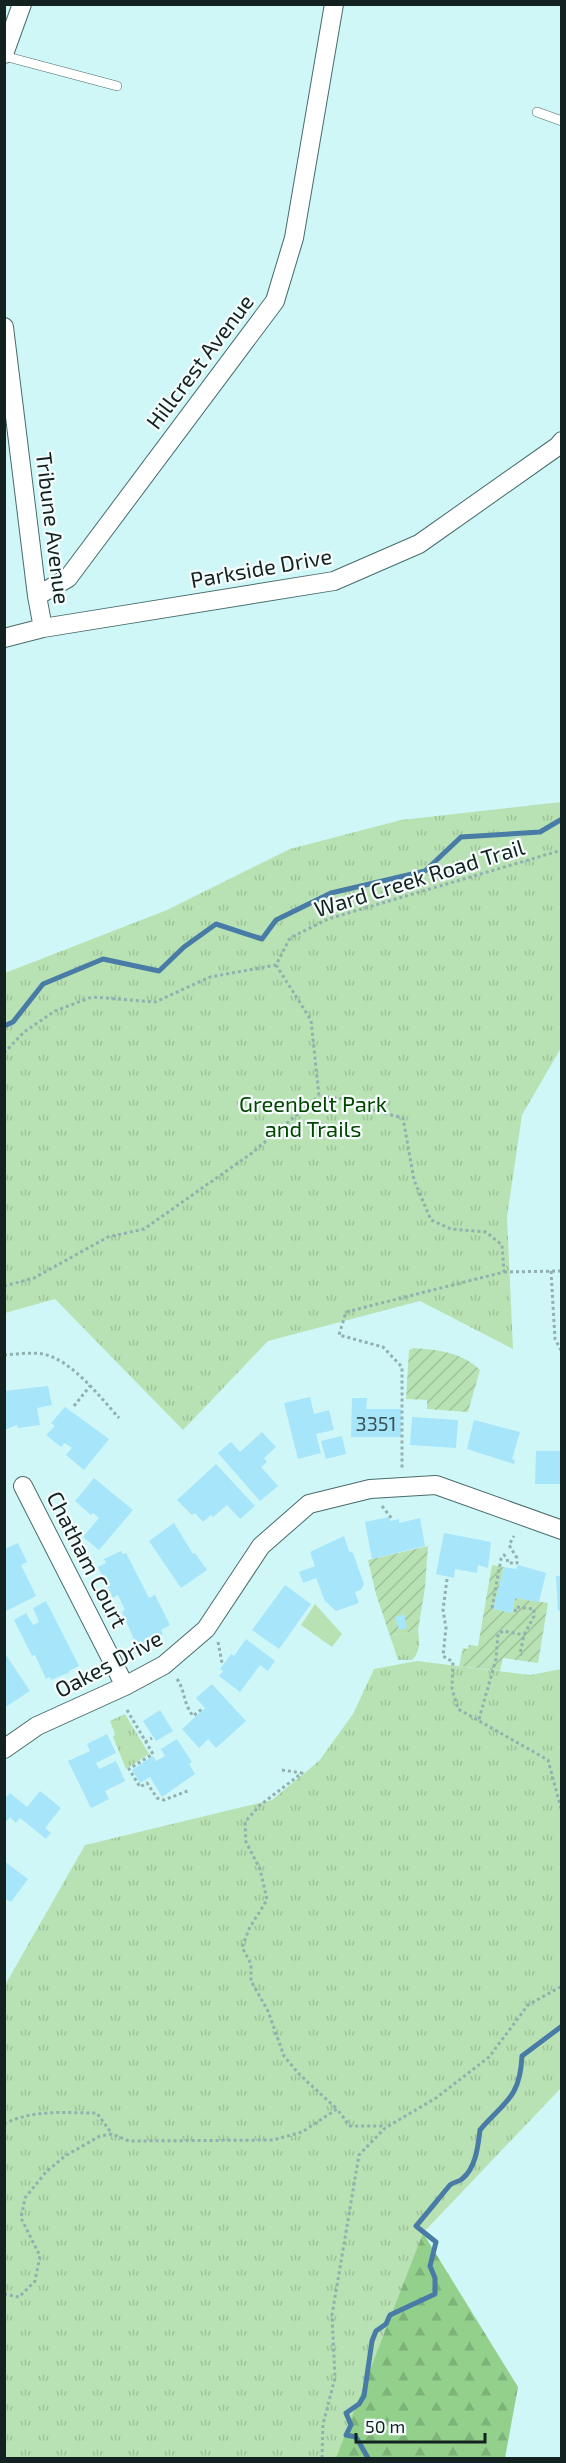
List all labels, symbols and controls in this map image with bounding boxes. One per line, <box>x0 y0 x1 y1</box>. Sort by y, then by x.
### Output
street label: Hillcrest Avenue <box>140 288 258 434</box>
street label: Tribune Avenue <box>32 451 76 605</box>
street label: Parkside Drive <box>188 542 334 592</box>
street label: Ward Creek Road Trail <box>311 833 528 921</box>
park label: Greenbelt Park and Trails <box>239 1090 387 1141</box>
house number: 3351 <box>356 1411 396 1435</box>
street label: Chatham Court <box>42 1486 134 1632</box>
street label: Oakes Drive <box>50 1624 166 1702</box>
scale bar <box>356 2406 485 2444</box>
text: 50 m <box>365 2415 405 2437</box>

